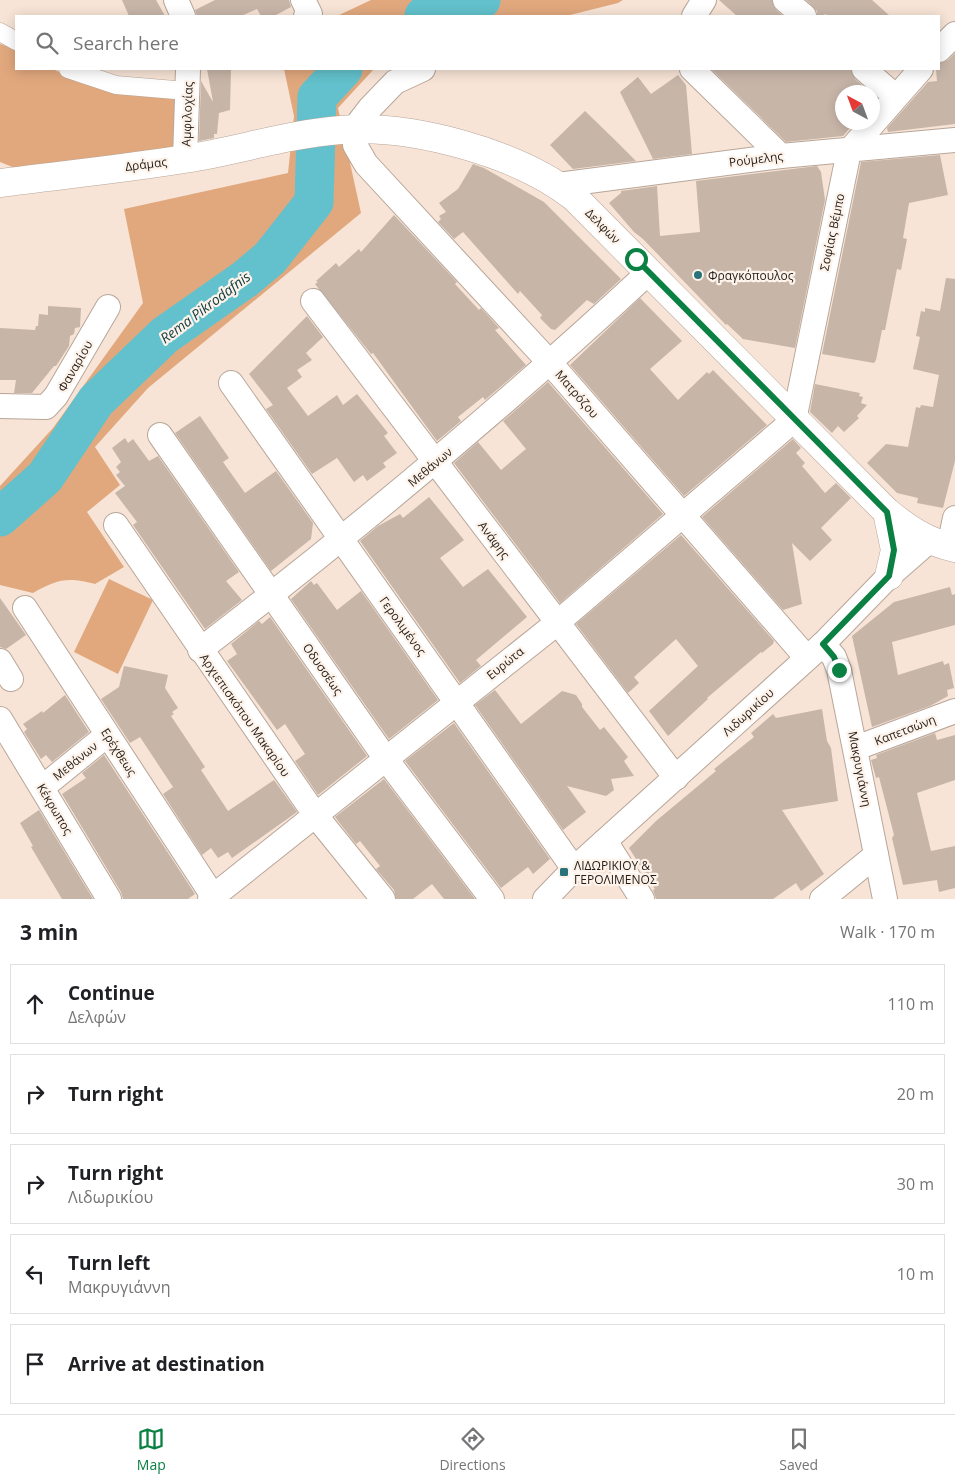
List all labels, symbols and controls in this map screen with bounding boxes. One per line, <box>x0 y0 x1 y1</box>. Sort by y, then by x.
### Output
search box <box>15 15 940 70</box>
icon: search <box>33 29 61 57</box>
text: Search here <box>73 30 179 56</box>
street label: Αμφιλοχίας <box>177 81 197 147</box>
north arrow <box>835 85 880 130</box>
street label: Ρούμελης <box>728 147 784 171</box>
street label: Δράμας <box>124 153 168 175</box>
street label: Σοφίας Βέμπο <box>815 192 849 272</box>
street label: Δελφών <box>582 205 624 247</box>
route start <box>625 248 648 271</box>
water label: Rema Pikrodafnis <box>156 267 254 347</box>
place label: Φραγκόπουλος <box>708 267 794 284</box>
marker: Φραγκόπουλος <box>692 269 704 281</box>
street label: Φαναρίου <box>54 337 96 395</box>
street label: Ματρόζου <box>551 366 603 422</box>
street label: Μεθάνων <box>404 443 456 491</box>
street label: Ανάφης <box>474 518 514 563</box>
street label: Γερολιμένος <box>376 593 430 659</box>
street label: Οδυσσέως <box>299 640 347 698</box>
street label: Ευρώτα <box>483 642 528 683</box>
street label: Αρχιεπισκόπου Μακαρίου <box>196 650 294 780</box>
route end <box>828 659 851 682</box>
street label: Λιδωρικίου <box>719 684 777 740</box>
street label: Καπετσώνη <box>872 711 938 749</box>
street label: Ερέχθεως <box>97 725 141 779</box>
street label: Μακρυγιάννη <box>844 730 876 808</box>
street label: Μεθάνων <box>49 738 101 784</box>
street label: Κέκρωπος <box>33 780 77 838</box>
place label: ΛΙΔΩΡΙΚΙΟΥ & ΓΕΡΟΛΙΜΕΝΟΣ <box>574 857 657 888</box>
marker: ΛΙΔΩΡΙΚΙΟΥ & ΓΕΡΟΛΙΜΕΝΟΣ <box>558 866 570 878</box>
text: 3 min <box>20 918 78 946</box>
text: Walk · 170 m <box>840 921 935 943</box>
text: Continue <box>68 980 155 1006</box>
icon: ahead <box>21 990 49 1018</box>
text: 110 m <box>888 993 934 1015</box>
text: Δελφών <box>68 1006 126 1028</box>
icon: right <box>21 1080 49 1108</box>
text: Turn right <box>68 1081 163 1107</box>
text: 20 m <box>897 1083 934 1105</box>
text: Turn right <box>68 1160 163 1186</box>
icon: right <box>21 1170 49 1198</box>
text: 30 m <box>897 1173 934 1195</box>
text: Λιδωρικίου <box>68 1186 153 1208</box>
text: Turn left <box>68 1250 150 1276</box>
icon: left <box>21 1260 49 1288</box>
text: 10 m <box>897 1263 934 1285</box>
text: Μακρυγιάννη <box>68 1276 170 1298</box>
icon: arrive <box>21 1350 49 1378</box>
text: Arrive at destination <box>68 1351 265 1377</box>
tab: Map <box>137 1425 166 1474</box>
tab: Directions <box>439 1425 506 1474</box>
tab: Saved <box>779 1425 818 1474</box>

